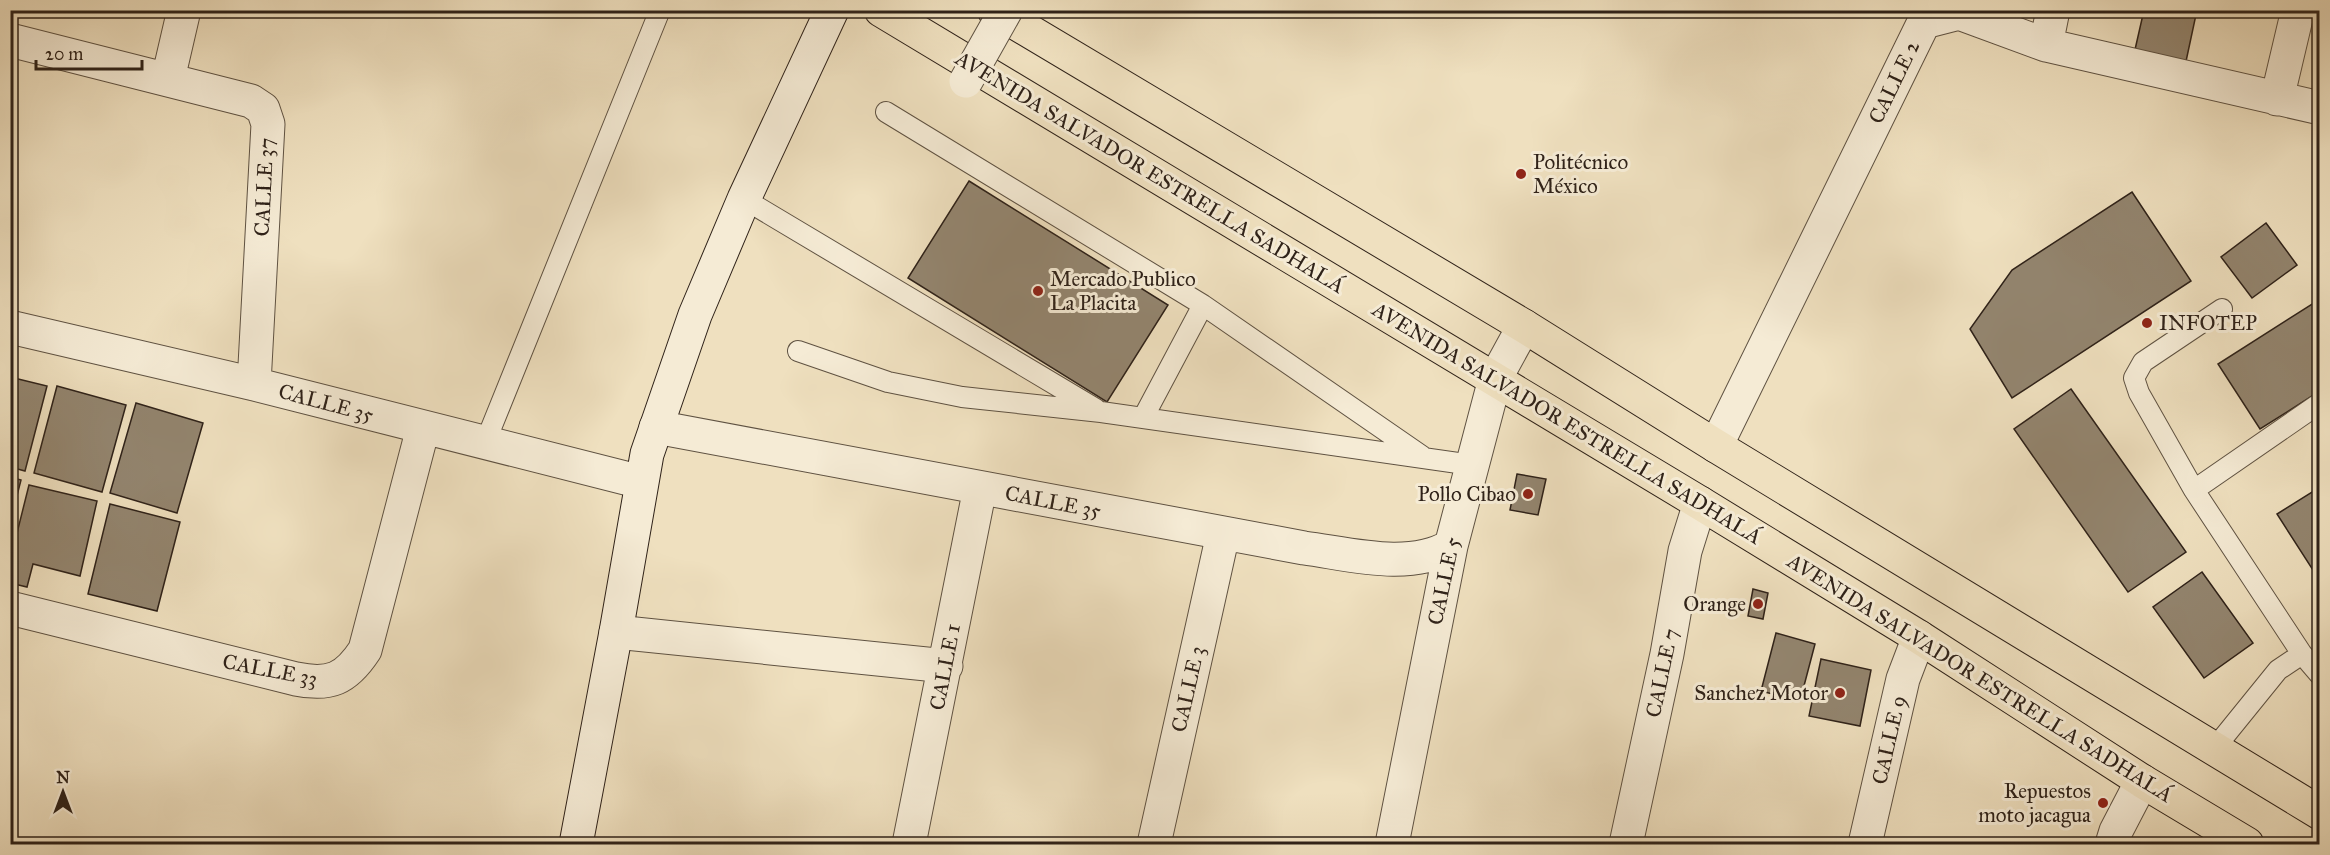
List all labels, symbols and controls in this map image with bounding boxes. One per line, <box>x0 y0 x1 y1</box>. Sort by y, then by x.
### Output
scale bar <box>36 33 142 71</box>
street label: CALLE 2 <box>1863 36 1926 128</box>
text: 20 m <box>45 43 83 65</box>
street label: AVENIDA SALVADOR ESTRELLA SADHALÁ <box>950 45 1349 299</box>
street label: CALLE 37 <box>248 137 280 237</box>
place label: Politécnico México <box>1533 149 1628 199</box>
marker: Politécnico México <box>1514 167 1528 181</box>
place label: Mercado Publico La Placita <box>1050 266 1196 316</box>
marker: Mercado Publico La Placita <box>1031 284 1045 298</box>
street label: AVENIDA SALVADOR ESTRELLA SADHALÁ <box>1367 296 1766 550</box>
place label: INFOTEP <box>2159 310 2257 336</box>
marker: INFOTEP <box>2140 316 2154 330</box>
street label: CALLE 35 <box>276 378 377 428</box>
street label: CALLE 35 <box>1003 480 1103 524</box>
place label: Pollo Cibao <box>1417 481 1516 507</box>
marker: Pollo Cibao <box>1521 487 1535 501</box>
street label: CALLE 5 <box>1422 535 1466 627</box>
street label: AVENIDA SALVADOR ESTRELLA SADHALÁ <box>1782 547 2178 808</box>
place label: Orange <box>1683 591 1746 617</box>
marker: Orange <box>1751 597 1765 611</box>
street label: CALLE 1 <box>924 622 966 712</box>
street label: CALLE 7 <box>1640 626 1684 720</box>
street label: CALLE 3 <box>1165 643 1211 735</box>
street label: CALLE 33 <box>220 648 320 692</box>
place label: Sanchez Motor <box>1694 680 1828 706</box>
marker: Sanchez Motor <box>1833 686 1847 700</box>
street label: CALLE 9 <box>1866 693 1912 787</box>
north arrow <box>33 762 93 822</box>
text: N <box>56 768 70 787</box>
place label: Repuestos moto jacagua <box>1978 778 2091 828</box>
marker: Repuestos moto jacagua <box>2096 796 2110 810</box>

